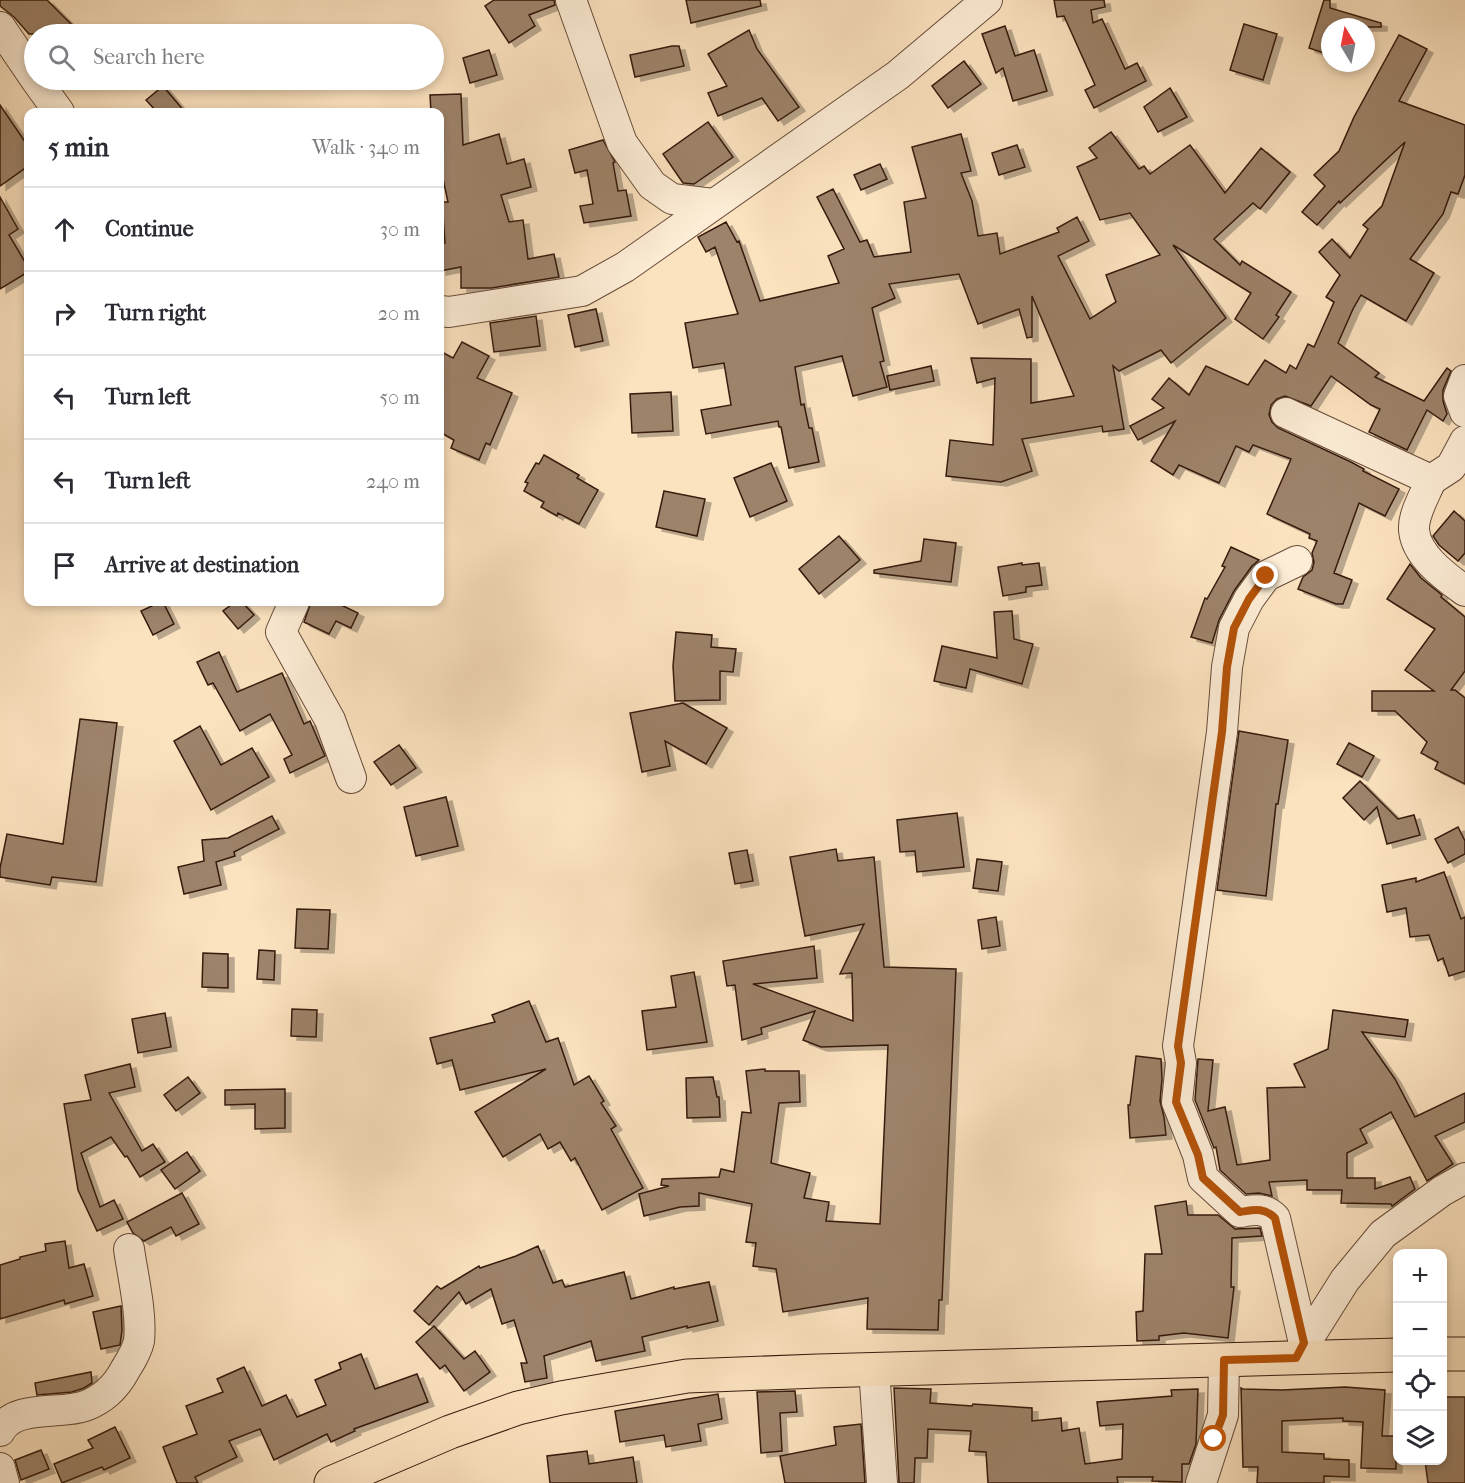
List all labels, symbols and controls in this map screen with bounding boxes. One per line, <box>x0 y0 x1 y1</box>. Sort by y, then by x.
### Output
north arrow <box>1321 18 1375 72</box>
search box <box>24 24 444 90</box>
icon: search <box>45 41 78 74</box>
text: Search here <box>93 44 205 70</box>
text: 5 min <box>48 132 109 163</box>
text: Walk · 340 m <box>312 136 420 159</box>
icon: ahead <box>48 213 81 246</box>
text: Continue <box>105 216 194 242</box>
text: 30 m <box>380 218 420 241</box>
icon: right <box>48 297 81 330</box>
text: Turn right <box>105 300 206 326</box>
text: 20 m <box>378 302 420 325</box>
icon: left <box>48 381 81 414</box>
text: Turn left <box>105 384 191 410</box>
text: 50 m <box>379 386 420 409</box>
icon: left <box>48 465 81 498</box>
text: Turn left <box>105 468 191 494</box>
text: 240 m <box>366 470 420 493</box>
icon: arrive <box>48 549 81 582</box>
text: Arrive at destination <box>105 552 299 578</box>
route end <box>1252 562 1278 588</box>
map controls <box>1393 1249 1447 1465</box>
button: + <box>1393 1249 1447 1303</box>
button: − <box>1393 1303 1447 1357</box>
button: locate <box>1393 1357 1447 1411</box>
button: layers <box>1393 1411 1447 1465</box>
route start <box>1200 1425 1226 1451</box>

